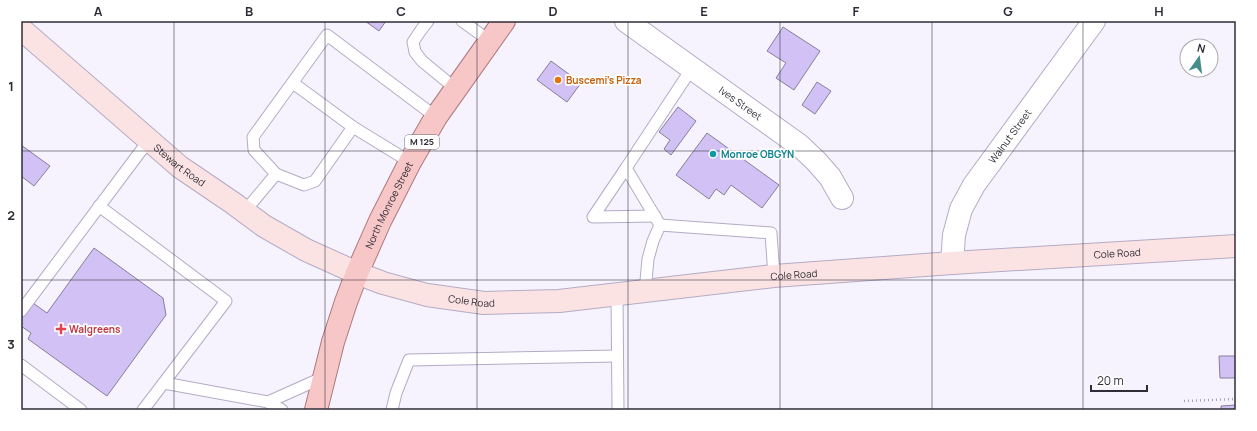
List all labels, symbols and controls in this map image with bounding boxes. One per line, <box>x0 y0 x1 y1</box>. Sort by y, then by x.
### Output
text: A <box>94 2 103 20</box>
text: B <box>245 2 253 20</box>
text: C <box>396 2 406 20</box>
text: D <box>548 2 558 20</box>
text: E <box>700 2 708 20</box>
text: F <box>853 2 860 20</box>
text: G <box>1003 2 1013 20</box>
text: H <box>1154 2 1164 20</box>
north arrow <box>1179 38 1219 78</box>
text: N <box>1196 40 1207 56</box>
place label: Buscemi's Pizza <box>566 73 642 87</box>
marker: Buscemi's Pizza <box>553 75 563 85</box>
text: 1 <box>8 77 14 95</box>
street label: Ives Street <box>716 83 765 123</box>
street label: Walnut Street <box>985 106 1034 166</box>
road number: M 125 <box>405 135 439 149</box>
street label: Stewart Road <box>151 140 208 189</box>
place label: Monroe OBGYN <box>721 147 794 161</box>
marker: Monroe OBGYN <box>708 149 718 159</box>
street label: North Monroe Street <box>362 159 416 251</box>
text: 2 <box>7 206 15 224</box>
street label: Cole Road <box>1093 245 1141 262</box>
street label: Cole Road <box>770 266 818 283</box>
street label: Cole Road <box>447 291 495 310</box>
place label: Walgreens <box>69 322 121 336</box>
marker: Walgreens <box>56 324 66 334</box>
text: 3 <box>7 335 15 353</box>
scale bar <box>1091 367 1147 393</box>
text: 20 m <box>1097 372 1124 389</box>

